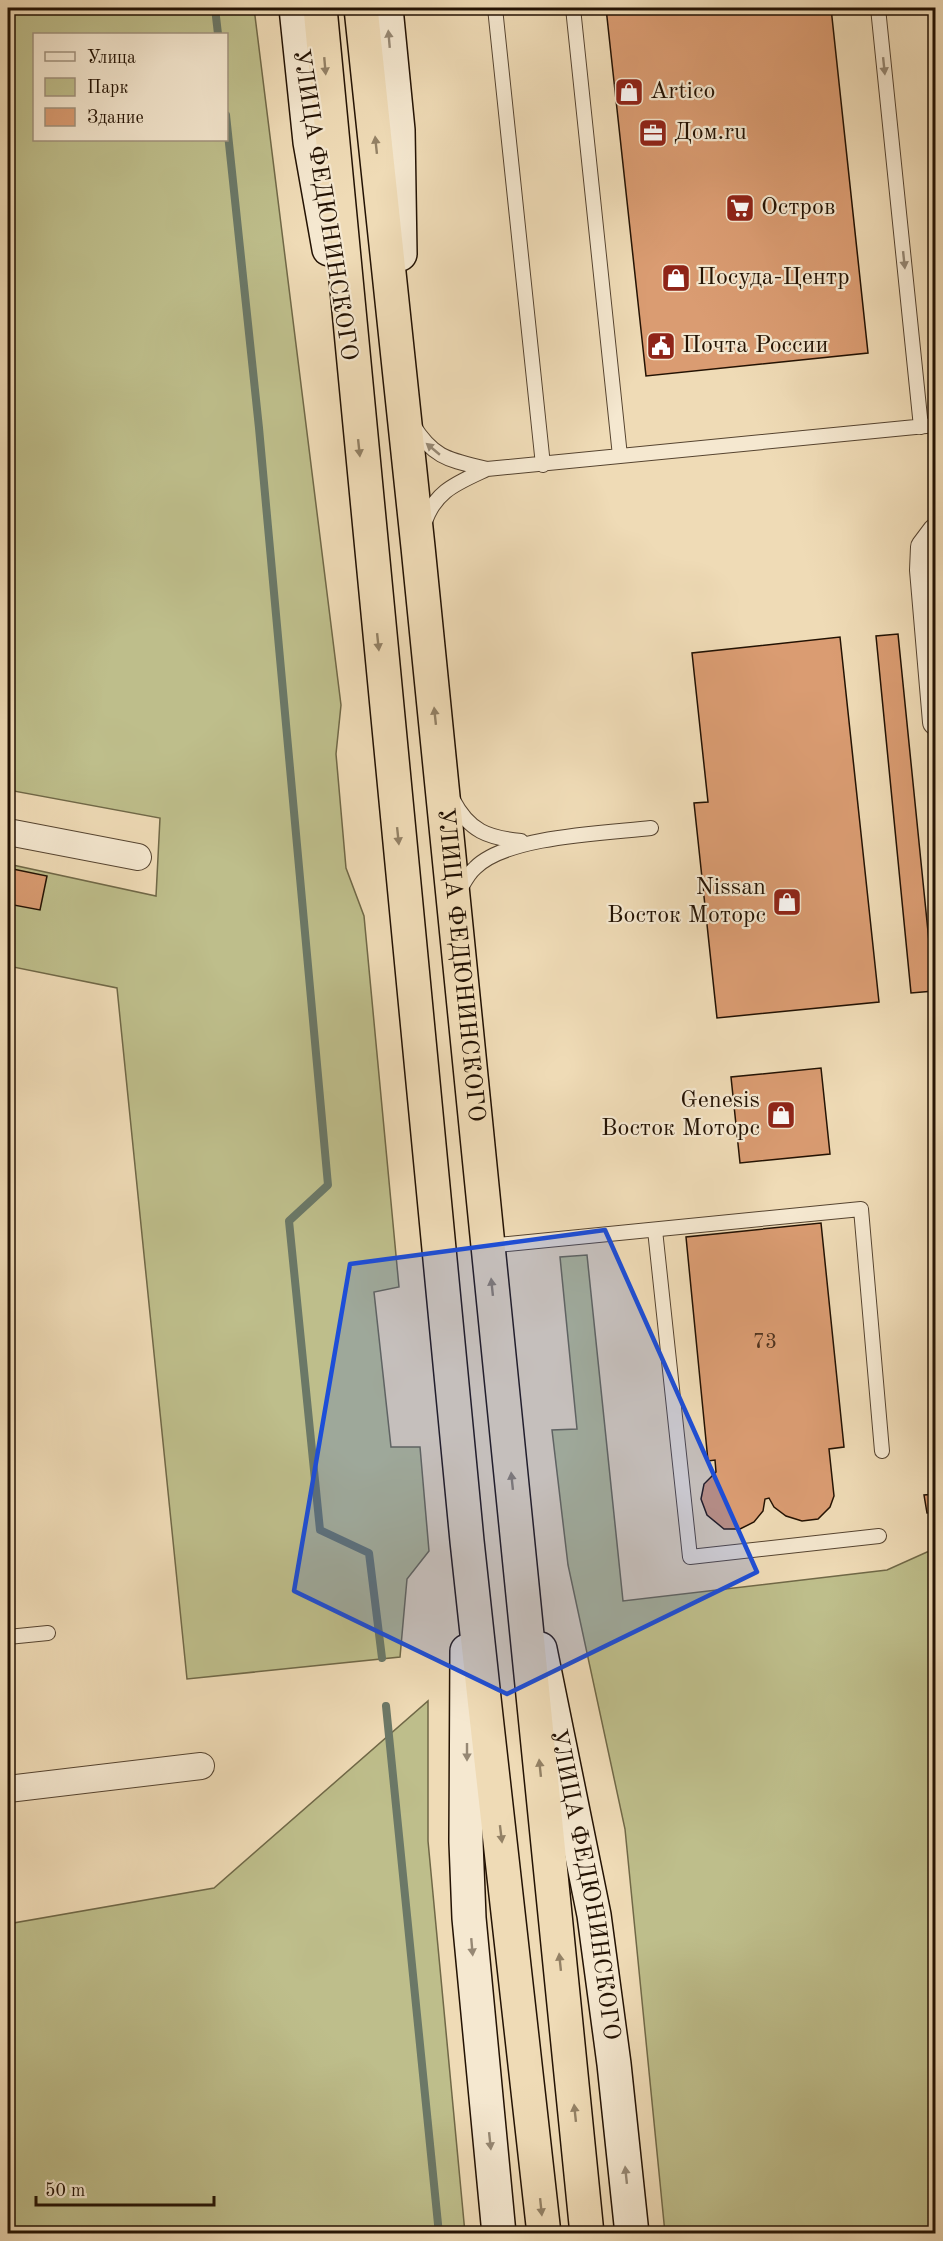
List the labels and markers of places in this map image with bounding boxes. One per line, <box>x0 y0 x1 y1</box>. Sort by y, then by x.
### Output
shop icon: Artico <box>613 76 645 108</box>
place label: Artico <box>650 80 715 104</box>
office icon: Дом.ru <box>637 117 669 149</box>
place label: Дом.ru <box>674 121 747 145</box>
supermarket icon: Остров <box>724 192 756 224</box>
place label: Остров <box>761 196 835 220</box>
shop icon: Посуда-Центр <box>660 262 692 294</box>
place label: Посуда-Центр <box>697 266 850 290</box>
public building icon: Почта России <box>645 330 677 362</box>
place label: Почта России <box>682 334 828 358</box>
place label: Nissan Восток Моторс <box>607 876 766 928</box>
shop icon: Nissan Восток Моторс <box>771 886 803 918</box>
place label: Genesis Восток Моторс <box>601 1089 760 1141</box>
shop icon: Genesis Восток Моторс <box>765 1099 797 1131</box>

